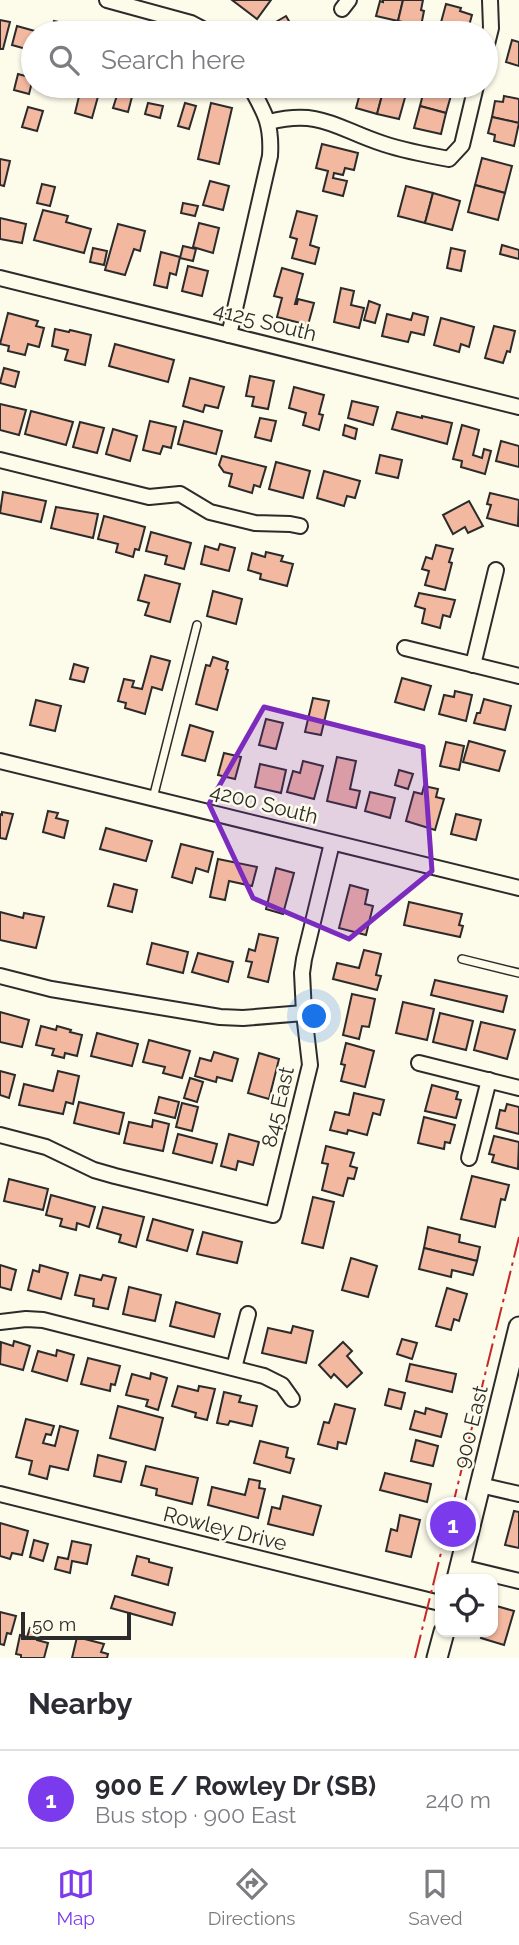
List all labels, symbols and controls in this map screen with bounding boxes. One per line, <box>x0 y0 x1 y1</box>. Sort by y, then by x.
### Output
search box <box>21 21 498 98</box>
icon: search <box>45 41 83 79</box>
text: Search here <box>101 45 245 75</box>
street label: 4125 South <box>211 297 319 346</box>
street label: 4200 South <box>208 778 321 829</box>
your location <box>297 999 331 1033</box>
street label: 845 East <box>256 1064 299 1150</box>
street label: 900 East <box>448 1383 493 1471</box>
pin: 1 <box>430 1498 476 1550</box>
street label: Rowley Drive <box>161 1501 290 1556</box>
map controls <box>435 1574 498 1637</box>
button: locate <box>435 1574 498 1637</box>
scale bar <box>21 1609 131 1641</box>
text: 50 m <box>32 1613 76 1635</box>
text: Nearby <box>28 1686 132 1721</box>
text: 900 E / Rowley Dr (SB) <box>95 1771 376 1801</box>
text: 1 <box>45 1786 57 1813</box>
text: 240 m <box>425 1786 491 1813</box>
text: Bus stop · 900 East <box>95 1801 296 1828</box>
tab: Map <box>56 1865 95 1929</box>
tab: Directions <box>208 1865 296 1929</box>
tab: Saved <box>408 1865 463 1929</box>

